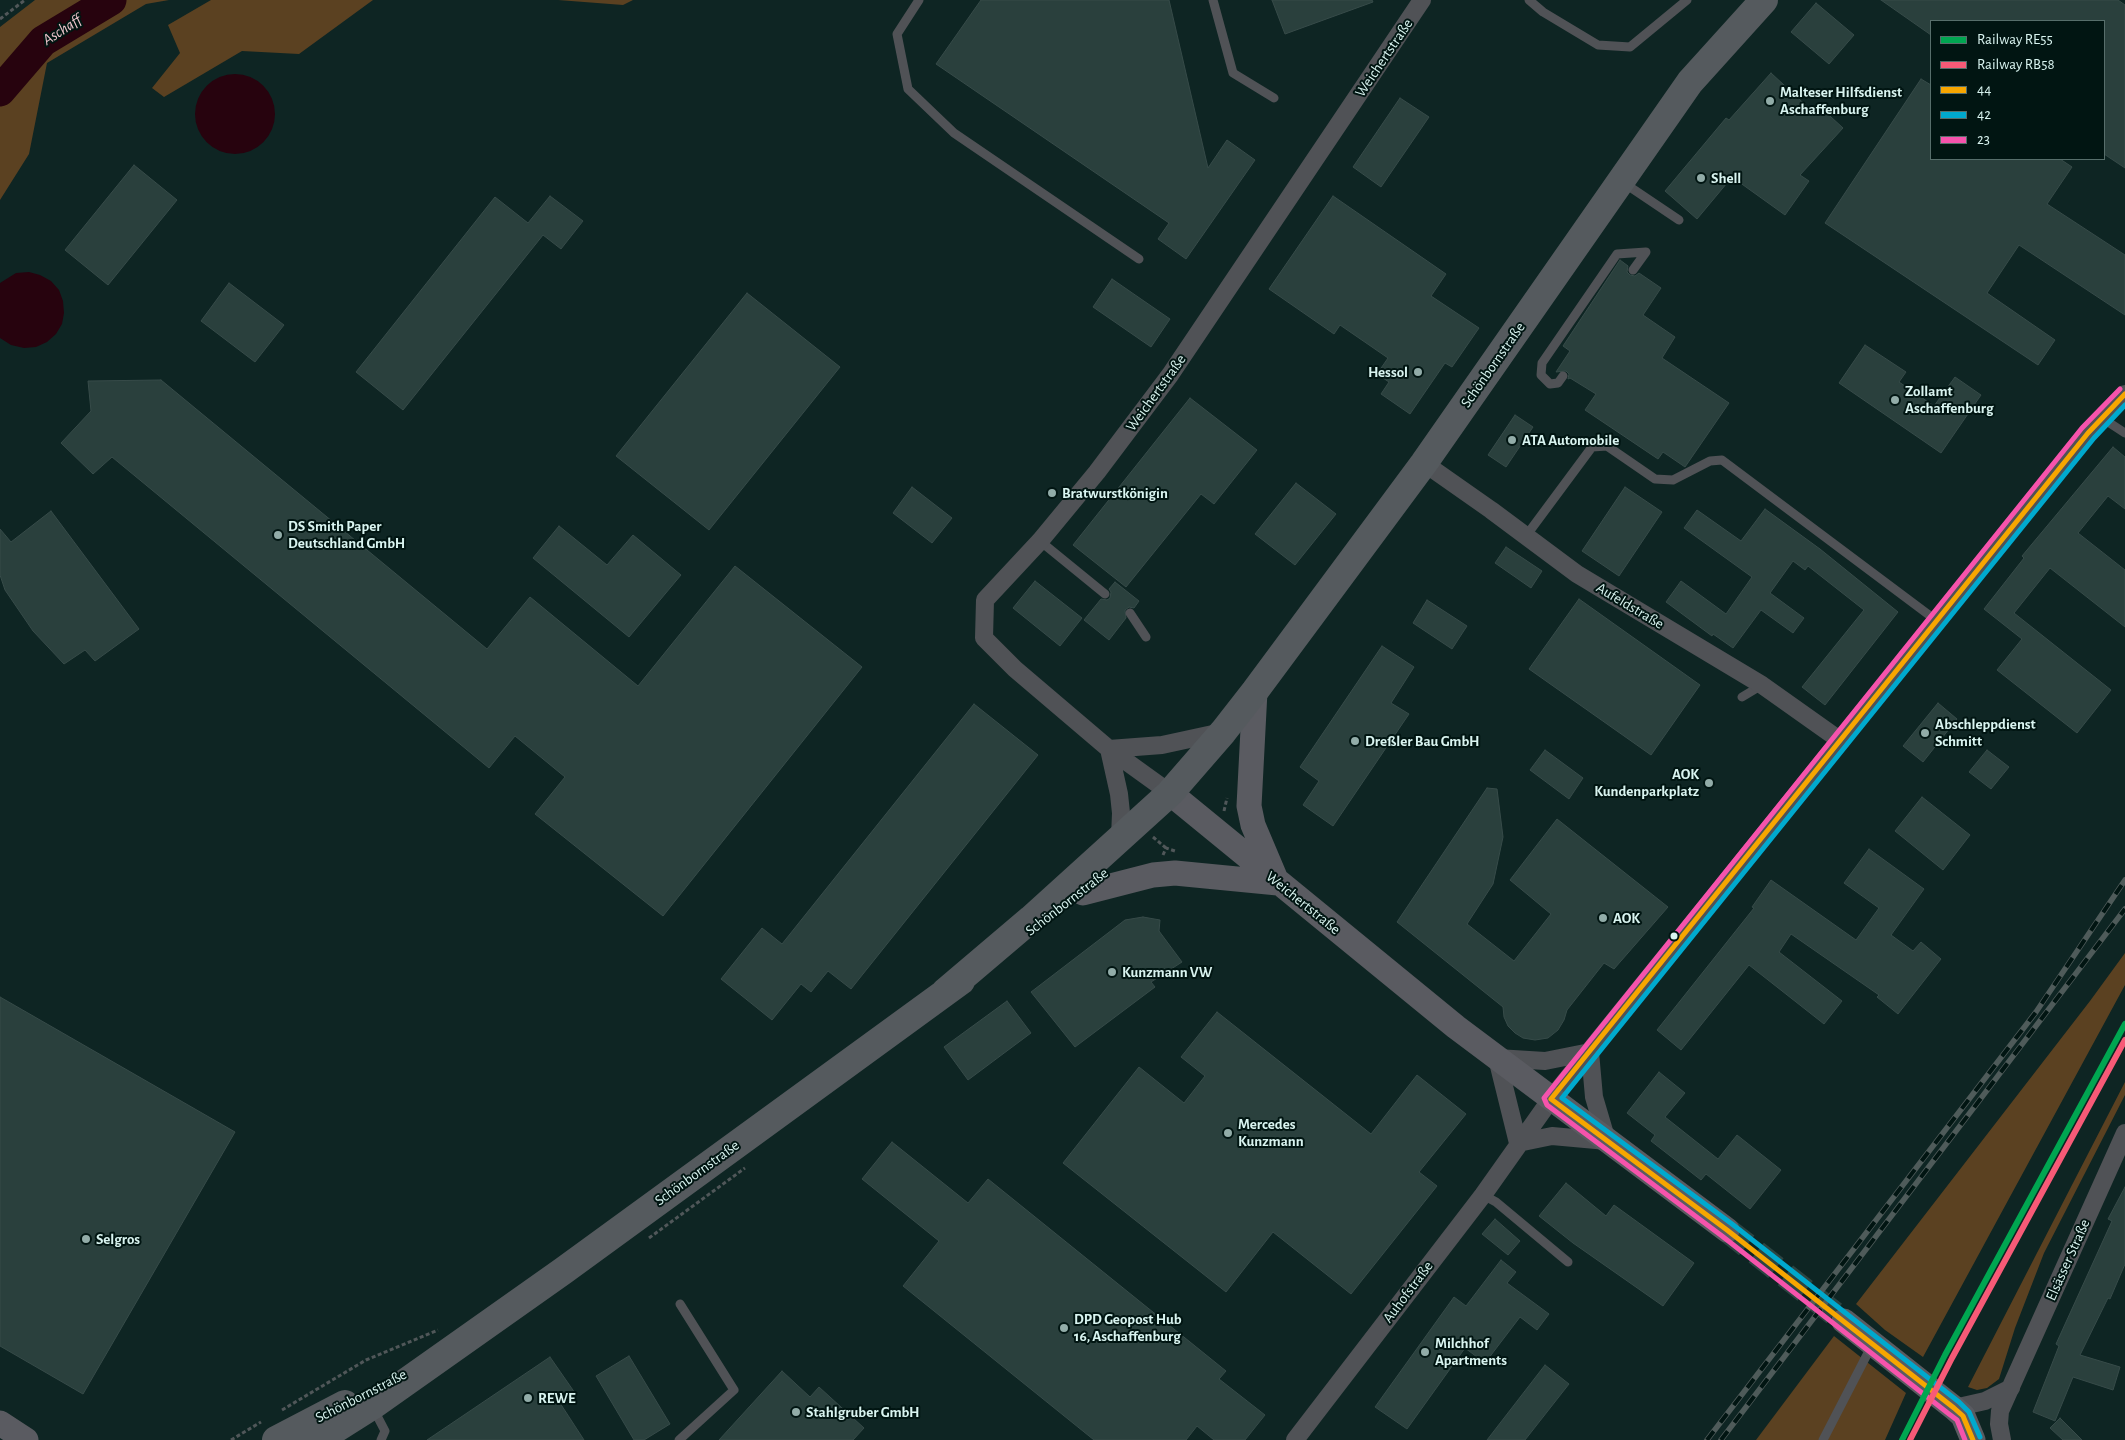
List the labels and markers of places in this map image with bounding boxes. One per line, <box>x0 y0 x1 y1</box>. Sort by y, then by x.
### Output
place label: Malteser Hilfsdienst Aschaffenburg <box>1780 83 1902 118</box>
marker: Malteser Hilfsdienst Aschaffenburg <box>1764 95 1776 107</box>
place label: Shell <box>1711 169 1741 187</box>
marker: Shell <box>1695 172 1707 184</box>
place label: Hessol <box>1368 363 1408 381</box>
marker: Hessol <box>1412 366 1424 378</box>
place label: Zollamt Aschaffenburg <box>1905 382 1993 417</box>
marker: Zollamt Aschaffenburg <box>1889 394 1901 406</box>
place label: ATA Automobile <box>1522 431 1619 449</box>
marker: ATA Automobile <box>1506 434 1518 446</box>
place label: Bratwurstkönigin <box>1062 484 1168 502</box>
marker: Bratwurstkönigin <box>1046 487 1058 499</box>
place label: DS Smith Paper Deutschland GmbH <box>288 517 405 552</box>
marker: DS Smith Paper Deutschland GmbH <box>272 529 284 541</box>
place label: Abschleppdienst Schmitt <box>1935 715 2036 750</box>
marker: Abschleppdienst Schmitt <box>1919 727 1931 739</box>
place label: Dreßler Bau GmbH <box>1365 732 1479 750</box>
marker: Dreßler Bau GmbH <box>1349 735 1361 747</box>
place label: AOK Kundenparkplatz <box>1594 765 1699 800</box>
marker: AOK Kundenparkplatz <box>1703 777 1715 789</box>
place label: AOK <box>1613 909 1640 927</box>
marker: AOK <box>1597 912 1609 924</box>
unlabelled marker <box>1669 931 1679 941</box>
place label: Kunzmann VW <box>1122 963 1212 981</box>
marker: Kunzmann VW <box>1106 966 1118 978</box>
place label: Mercedes Kunzmann <box>1238 1115 1304 1150</box>
marker: Mercedes Kunzmann <box>1222 1127 1234 1139</box>
place label: Selgros <box>96 1230 140 1248</box>
marker: Selgros <box>80 1233 92 1245</box>
place label: DPD Geopost Hub 16, Aschaffenburg <box>1074 1310 1182 1345</box>
marker: DPD Geopost Hub 16, Aschaffenburg <box>1058 1322 1070 1334</box>
place label: Milchhof Apartments <box>1435 1334 1507 1369</box>
marker: Milchhof Apartments <box>1419 1346 1431 1358</box>
place label: REWE <box>538 1389 576 1407</box>
marker: REWE <box>522 1392 534 1404</box>
place label: Stahlgruber GmbH <box>806 1403 919 1421</box>
marker: Stahlgruber GmbH <box>790 1406 802 1418</box>

